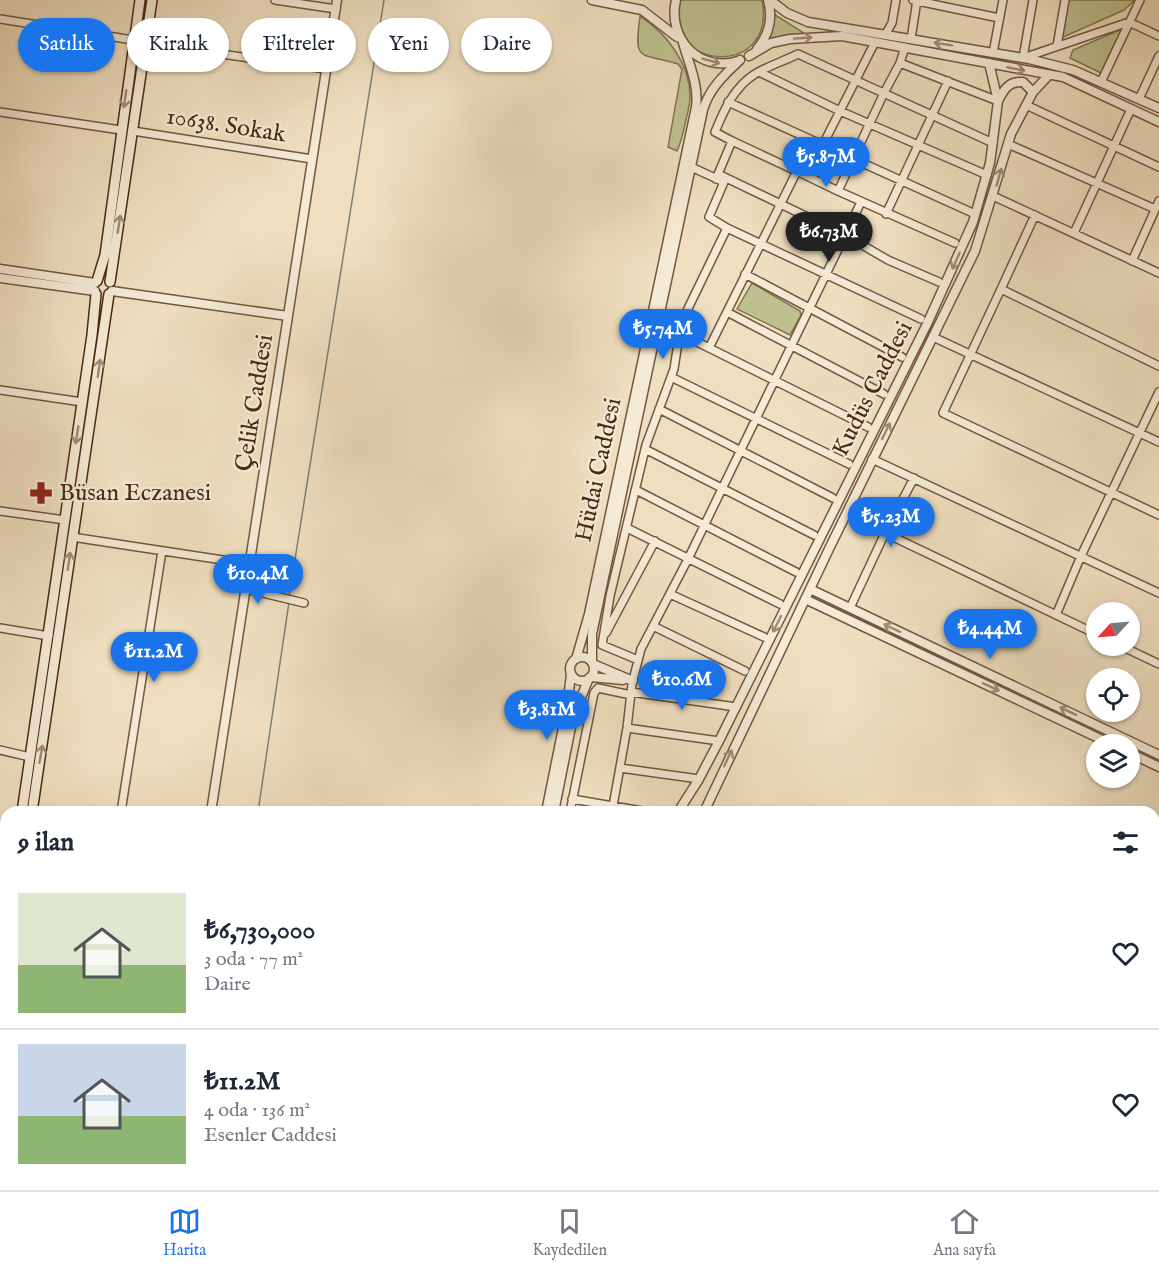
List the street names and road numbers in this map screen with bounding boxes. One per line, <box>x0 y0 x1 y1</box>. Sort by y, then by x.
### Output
street label: 10638. Sokak <box>164 101 288 151</box>
street label: Kudüs Caddesi <box>826 316 920 462</box>
street label: Çelik Caddesi <box>229 332 281 474</box>
street label: Hüdai Caddesi <box>569 395 629 545</box>

